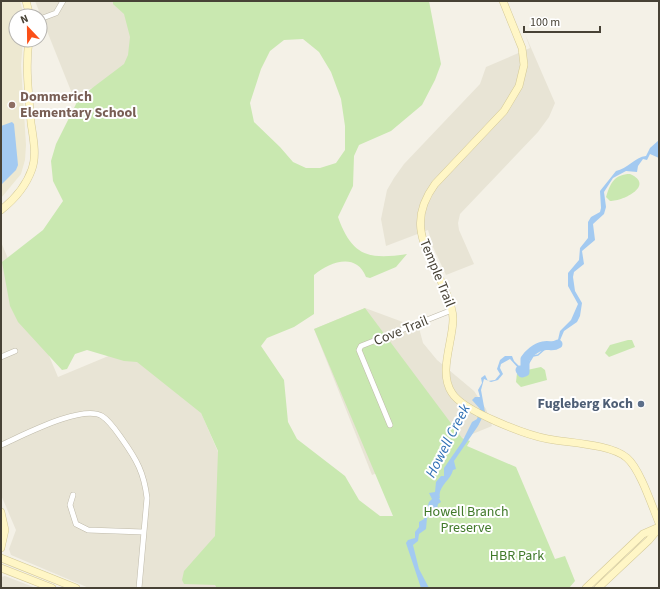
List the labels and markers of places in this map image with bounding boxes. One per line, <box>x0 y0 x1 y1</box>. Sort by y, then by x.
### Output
place label: Dommerich Elementary School <box>20 87 136 123</box>
marker: Dommerich Elementary School <box>7 100 17 110</box>
place label: Fugleberg Koch <box>538 394 633 414</box>
marker: Fugleberg Koch <box>636 399 646 409</box>

